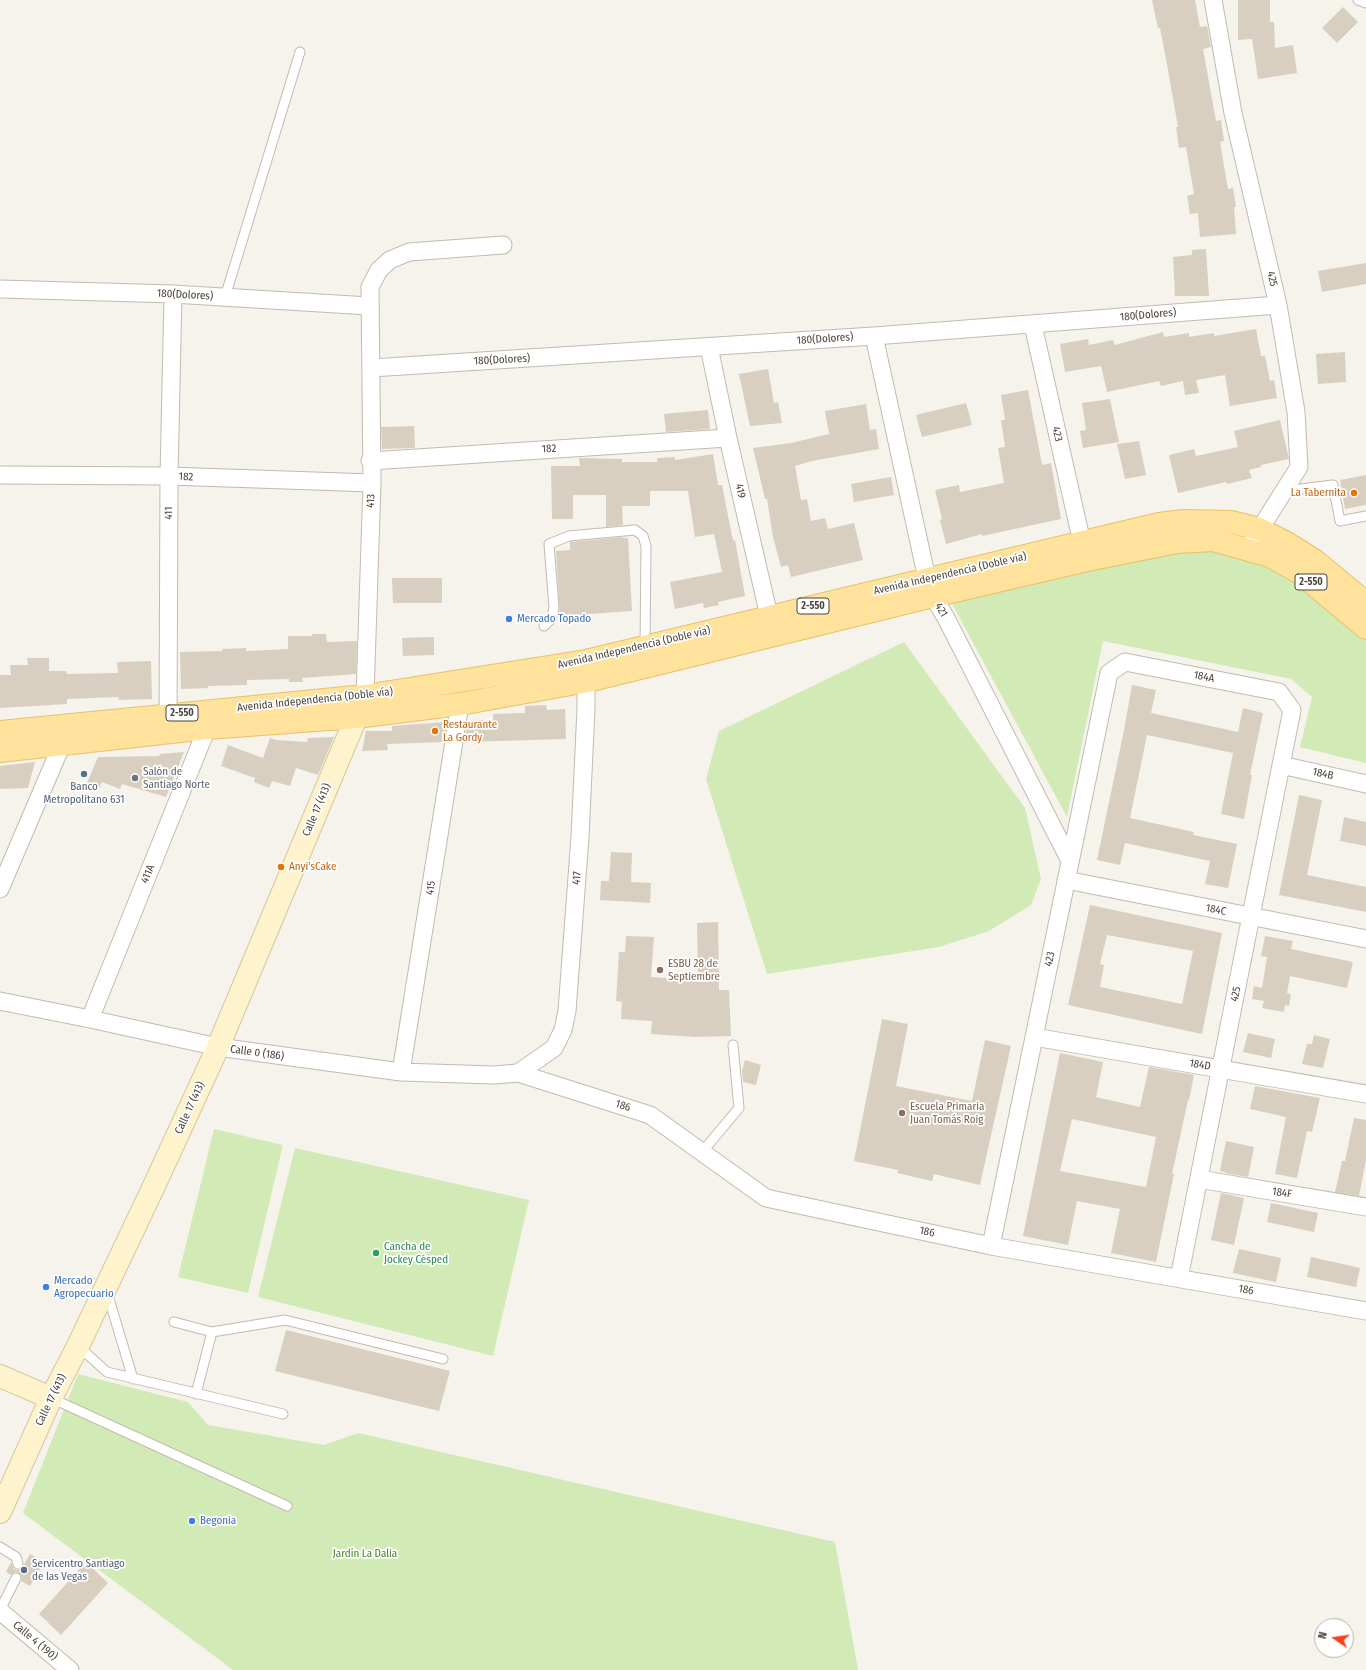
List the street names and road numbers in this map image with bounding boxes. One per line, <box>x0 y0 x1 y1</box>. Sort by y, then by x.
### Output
street label: 425 <box>1264 270 1280 288</box>
street label: 180(Dolores) <box>156 287 214 303</box>
street label: 180(Dolores) <box>1119 306 1177 324</box>
street label: 180(Dolores) <box>796 330 854 348</box>
street label: 180(Dolores) <box>473 352 531 368</box>
street label: 423 <box>1049 425 1065 443</box>
street label: 182 <box>541 442 557 456</box>
street label: 182 <box>178 470 194 484</box>
street label: 419 <box>732 483 748 499</box>
street label: 413 <box>364 494 378 508</box>
street label: 411 <box>162 506 176 520</box>
street label: Avenida Independencia (Doble vía) <box>872 550 1028 598</box>
road number: 2-550 <box>1295 574 1327 590</box>
road number: 2-550 <box>797 598 829 614</box>
street label: 421 <box>932 601 950 619</box>
street label: Avenida Independencia (Doble vía) <box>556 624 712 672</box>
street label: 184A <box>1192 669 1216 685</box>
street label: Avenida Independencia (Doble vía) <box>236 685 394 715</box>
road number: 2-550 <box>166 705 198 721</box>
street label: 184B <box>1311 765 1335 783</box>
street label: Calle 17 (413) <box>300 782 334 838</box>
street label: 411A <box>138 863 158 885</box>
street label: 417 <box>570 871 584 885</box>
street label: 415 <box>423 880 439 896</box>
street label: 184C <box>1205 902 1227 918</box>
street label: 423 <box>1042 950 1058 968</box>
street label: 425 <box>1228 985 1244 1003</box>
street label: Calle 0 (186) <box>229 1043 285 1063</box>
street label: 184D <box>1188 1057 1212 1073</box>
street label: Calle 17 (413) <box>172 1080 208 1136</box>
street label: 186 <box>614 1097 632 1115</box>
street label: 184F <box>1271 1185 1293 1201</box>
street label: 186 <box>918 1224 936 1240</box>
street label: 186 <box>1237 1282 1255 1298</box>
street label: Calle 17 (413) <box>33 1372 69 1428</box>
street label: Calle 4 (190) <box>10 1619 60 1663</box>

